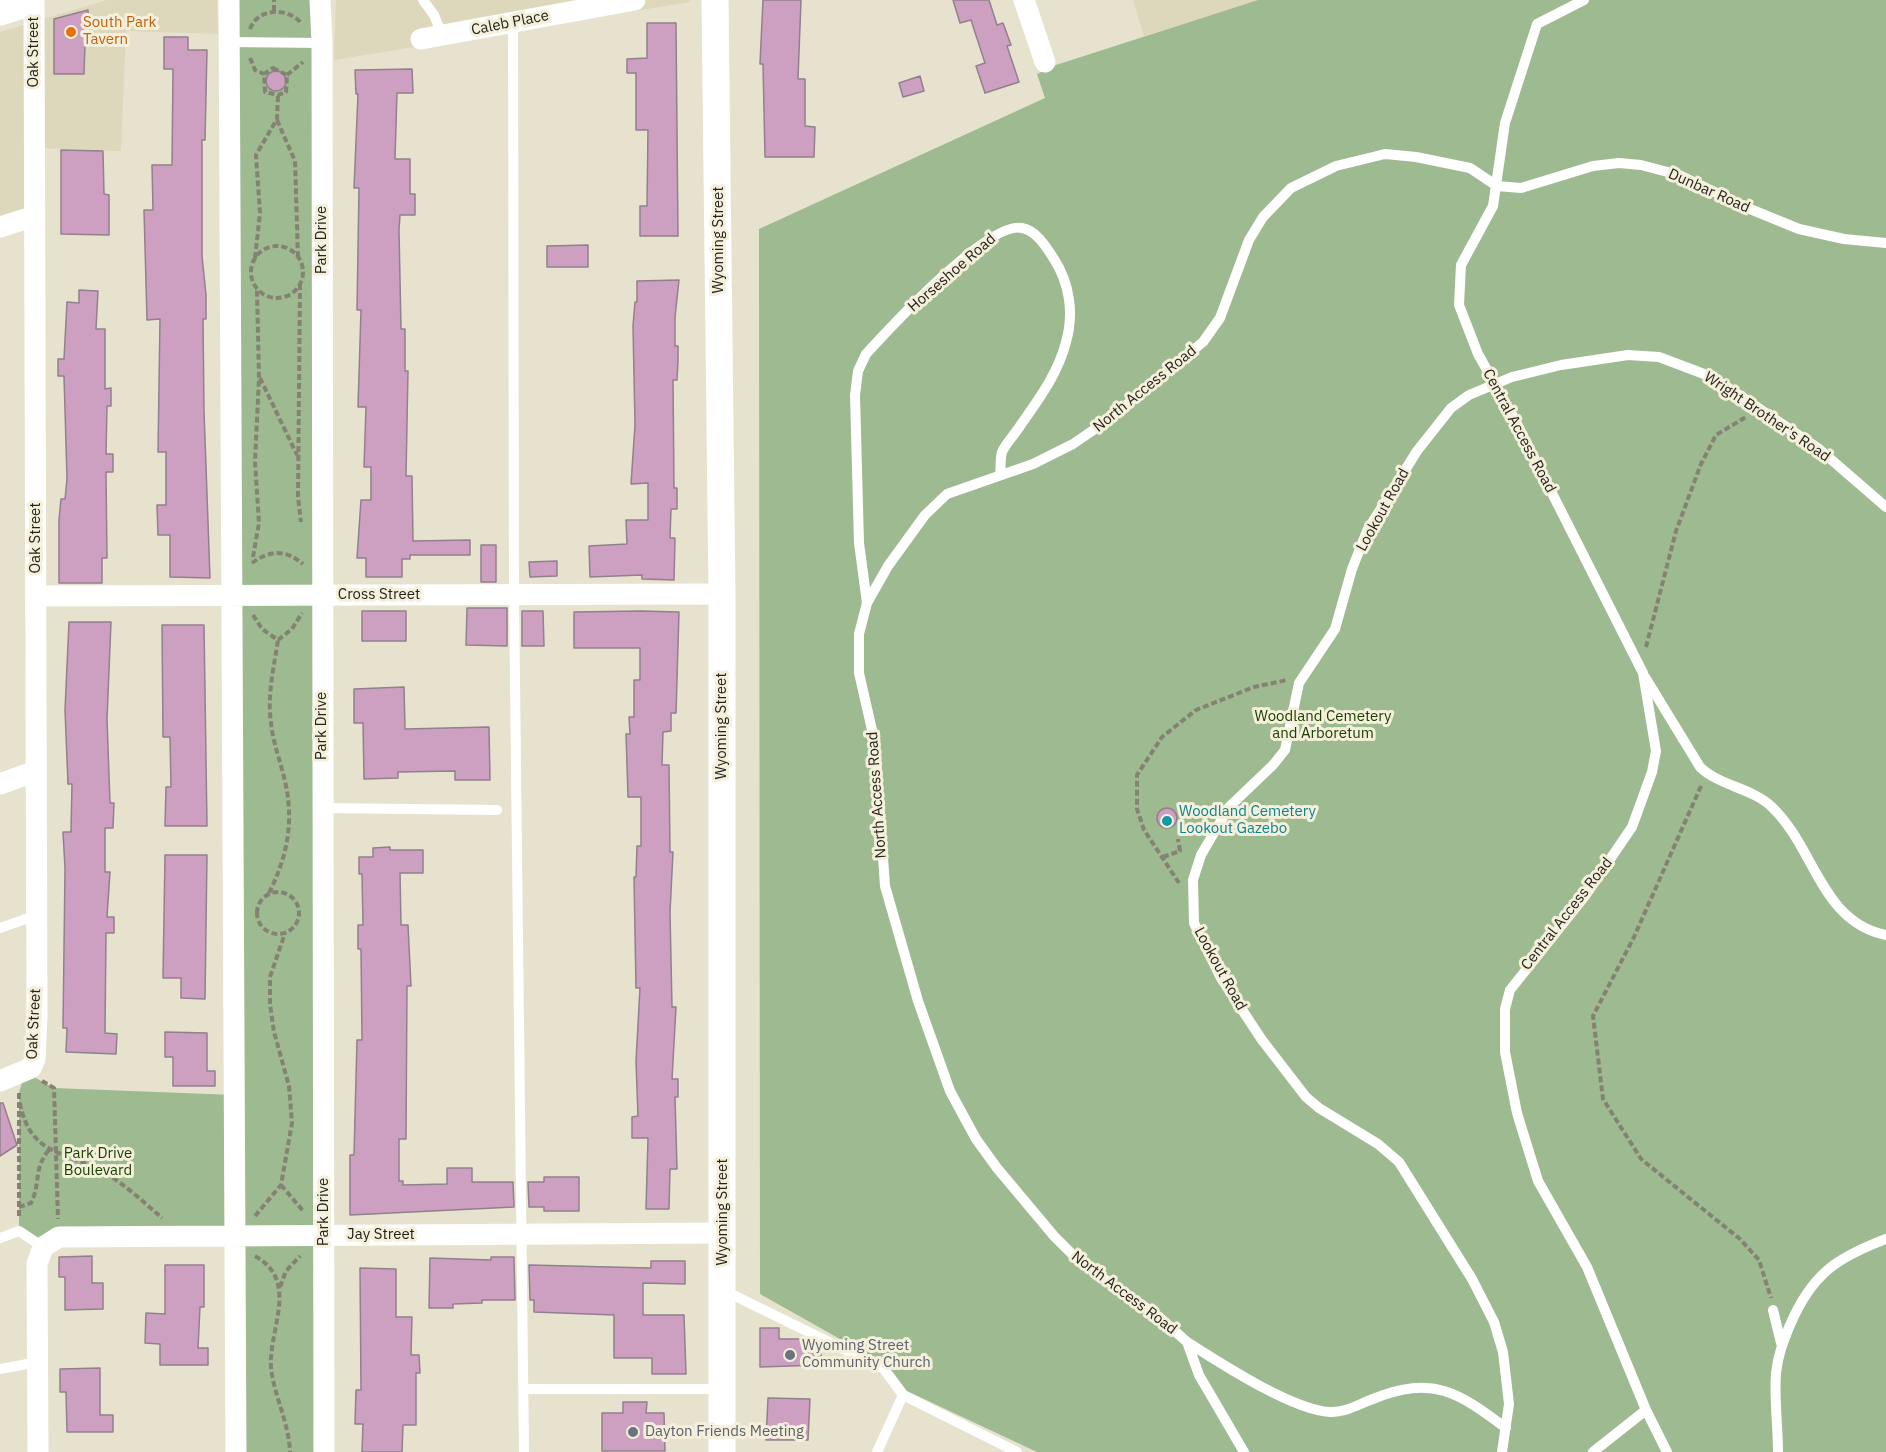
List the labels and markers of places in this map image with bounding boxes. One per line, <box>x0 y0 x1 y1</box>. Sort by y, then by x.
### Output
place label: South Park Tavern <box>83 14 156 49</box>
marker: South Park Tavern <box>64 25 78 39</box>
place label: Woodland Cemetery Lookout Gazebo <box>1179 803 1316 838</box>
marker: Woodland Cemetery Lookout Gazebo <box>1160 814 1174 828</box>
place label: Wyoming Street Community Church <box>802 1337 931 1372</box>
marker: Wyoming Street Community Church <box>783 1348 797 1362</box>
place label: Dayton Friends Meeting <box>645 1423 804 1441</box>
marker: Dayton Friends Meeting <box>626 1425 640 1439</box>

